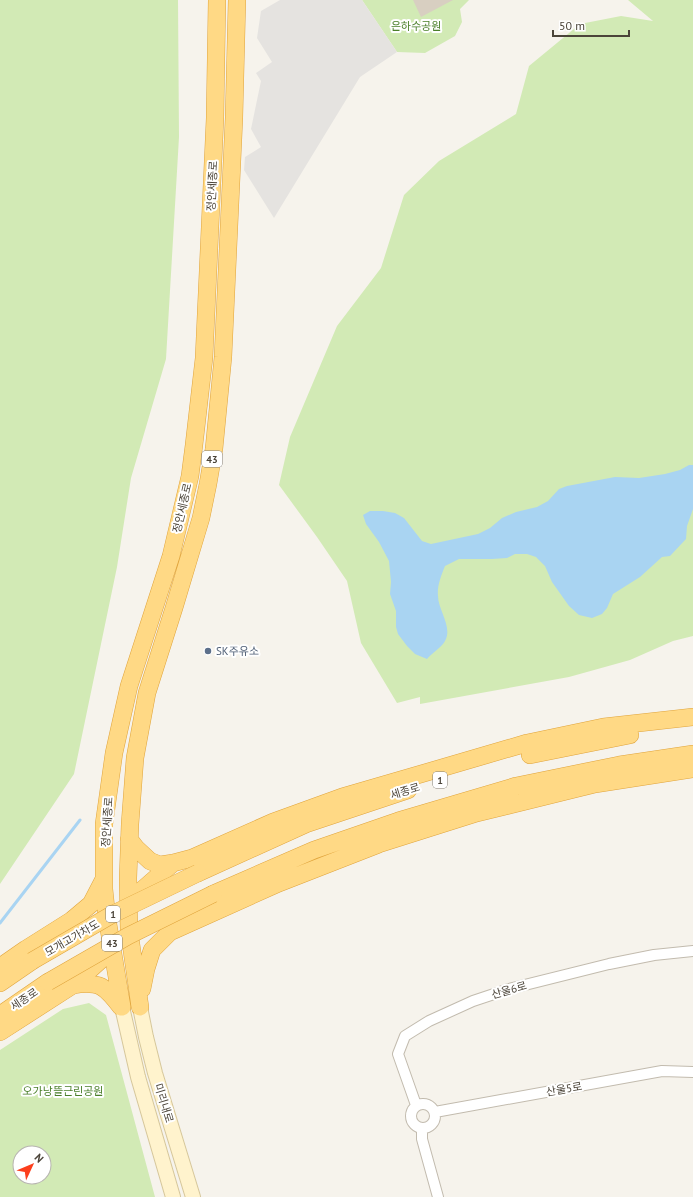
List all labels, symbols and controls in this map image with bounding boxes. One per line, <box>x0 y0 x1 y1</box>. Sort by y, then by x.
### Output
scale bar <box>553 12 629 38</box>
text: 50 m <box>559 18 585 33</box>
park label: 은하수공원 <box>391 19 441 33</box>
street label: 정안세종로 <box>204 160 220 212</box>
road number: 43 <box>202 451 222 467</box>
street label: 정안세종로 <box>169 482 195 534</box>
place label: SK주유소 <box>216 644 259 658</box>
marker: SK주유소 <box>203 646 213 656</box>
road number: 1 <box>433 772 447 788</box>
street label: 세종로 <box>388 780 422 802</box>
street label: 정안세종로 <box>98 796 116 848</box>
road number: 1 <box>106 906 120 922</box>
street label: 모개고가차도 <box>42 917 102 959</box>
road number: 43 <box>102 935 122 951</box>
street label: 산울6로 <box>490 978 528 1002</box>
street label: 세종로 <box>7 985 41 1013</box>
street label: 산울5로 <box>545 1079 583 1099</box>
street label: 미리내로 <box>151 1082 177 1124</box>
park label: 오가낭뜰근린공원 <box>23 1084 103 1098</box>
north arrow <box>12 1145 52 1185</box>
text: N <box>32 1151 47 1166</box>

